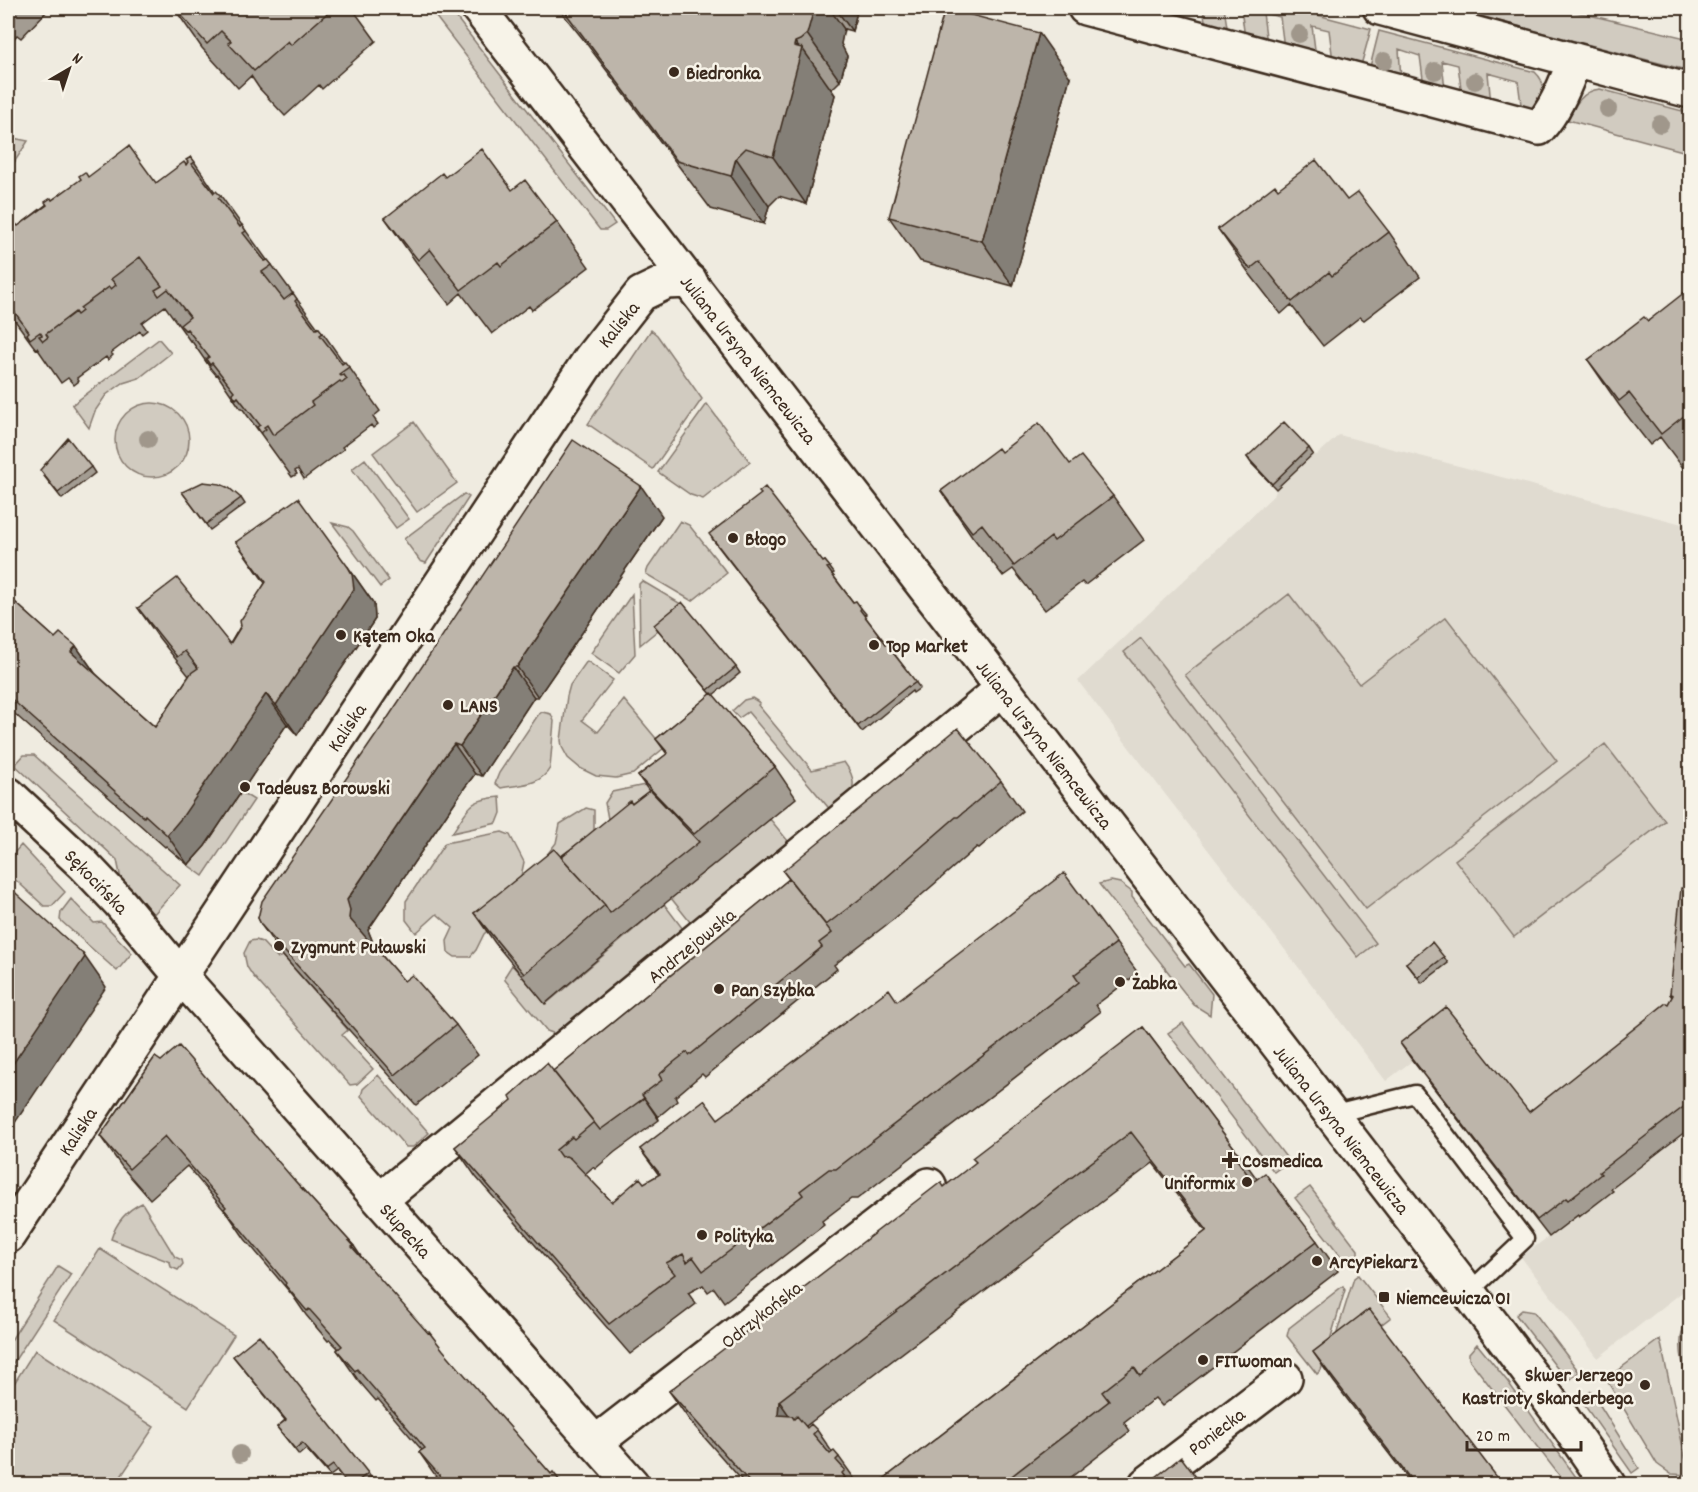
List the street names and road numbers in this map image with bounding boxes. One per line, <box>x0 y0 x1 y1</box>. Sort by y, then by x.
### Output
street label: Juliana Ursyna Niemcewicza <box>672 270 822 452</box>
street label: Kaliska <box>593 296 648 355</box>
street label: Juliana Ursyna Niemcewicza <box>968 655 1118 837</box>
street label: Kaliska <box>322 698 375 758</box>
street label: Sękocińska <box>56 844 134 923</box>
street label: Andrzejowska <box>643 903 744 992</box>
street label: Juliana Ursyna Niemcewicza <box>1265 1040 1415 1222</box>
street label: Kaliska <box>53 1102 106 1163</box>
street label: Słupecka <box>371 1198 437 1266</box>
street label: Odrzykońska <box>716 1275 810 1357</box>
street label: Poniecka <box>1183 1402 1253 1464</box>

